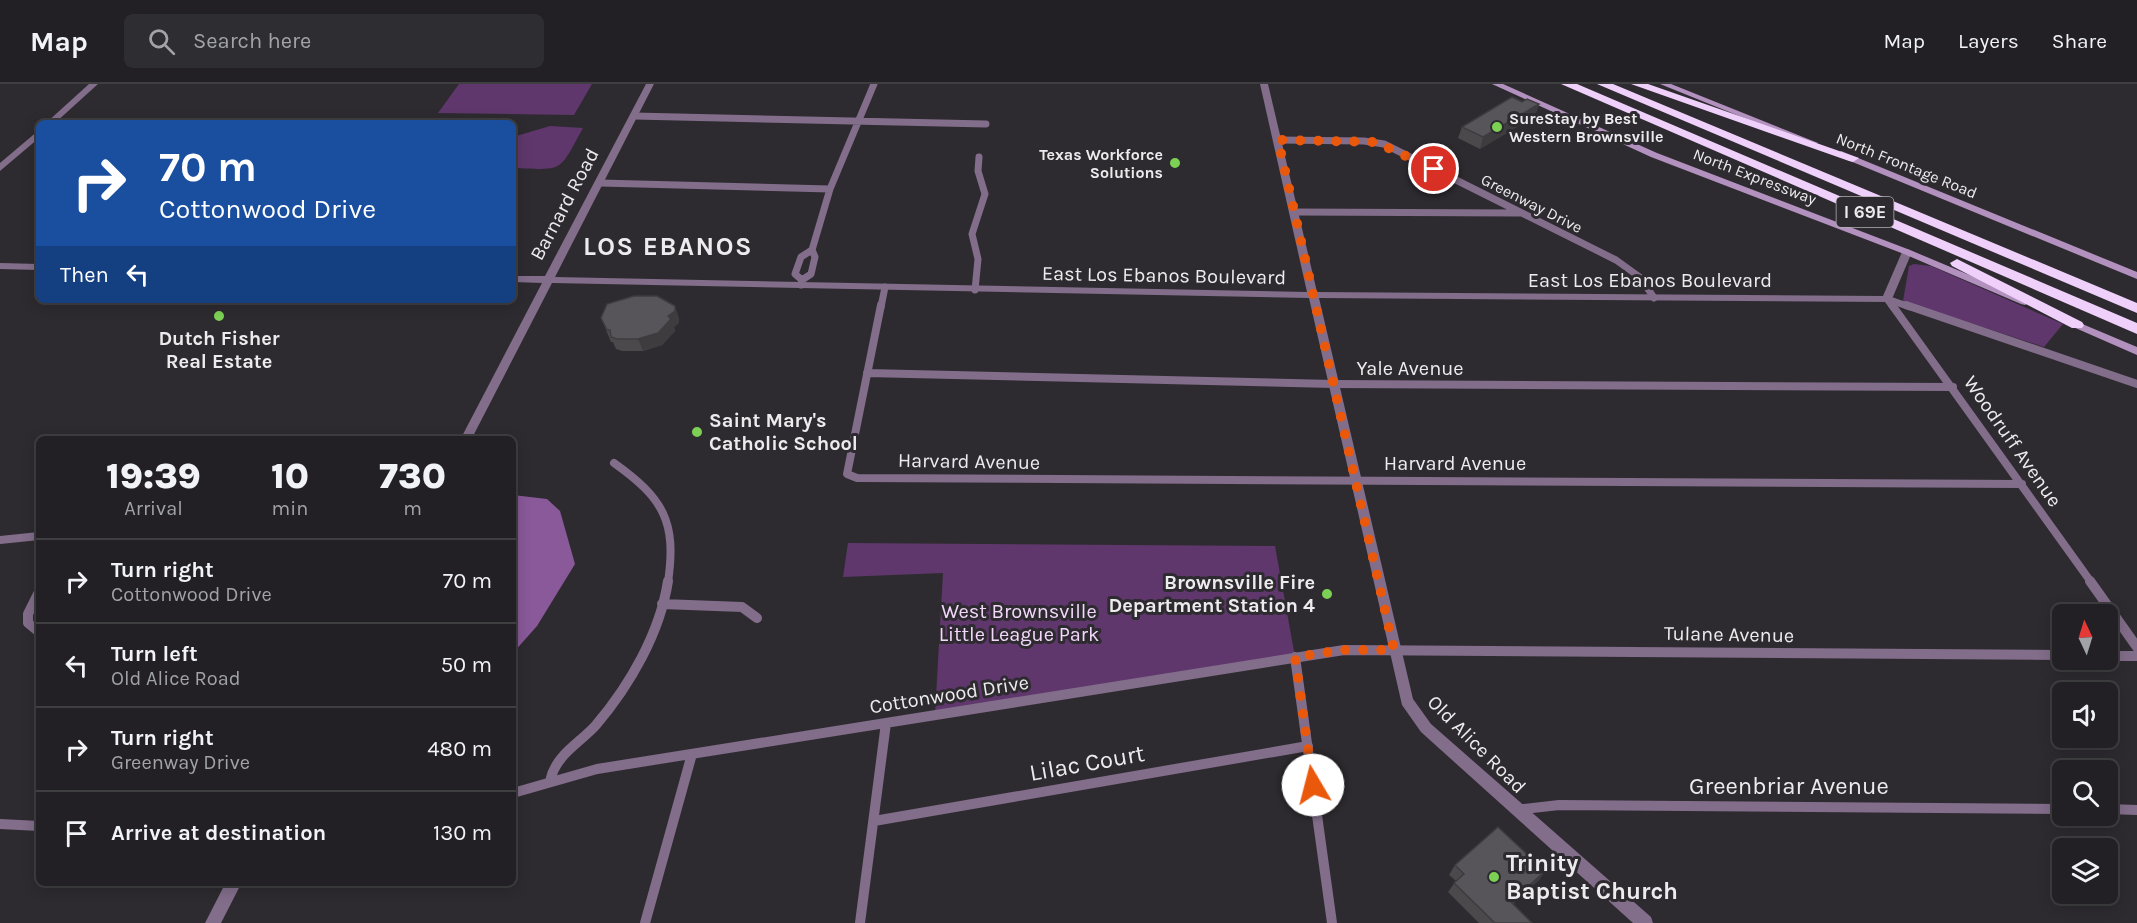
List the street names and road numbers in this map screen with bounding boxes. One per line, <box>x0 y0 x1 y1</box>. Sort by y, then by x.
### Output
street label: North Frontage Road <box>1834 129 1980 202</box>
street label: Barnard Road <box>525 144 604 264</box>
street label: North Expressway <box>1691 144 1819 209</box>
street label: Greenway Drive <box>1478 170 1586 237</box>
road number: I 69E <box>1836 197 1894 227</box>
street label: East Los Ebanos Boulevard <box>1042 262 1286 289</box>
street label: East Los Ebanos Boulevard <box>1528 269 1772 292</box>
street label: Yale Avenue <box>1356 357 1464 380</box>
street label: Woodruff Avenue <box>1959 371 2066 511</box>
street label: Harvard Avenue <box>898 449 1040 474</box>
street label: Harvard Avenue <box>1384 452 1526 475</box>
street label: Tulane Avenue <box>1664 622 1794 647</box>
street label: Cottonwood Drive <box>868 671 1030 718</box>
street label: Old Alice Road <box>1423 690 1531 798</box>
street label: Lilac Court <box>1027 739 1147 787</box>
street label: Greenbriar Avenue <box>1689 772 1889 800</box>

